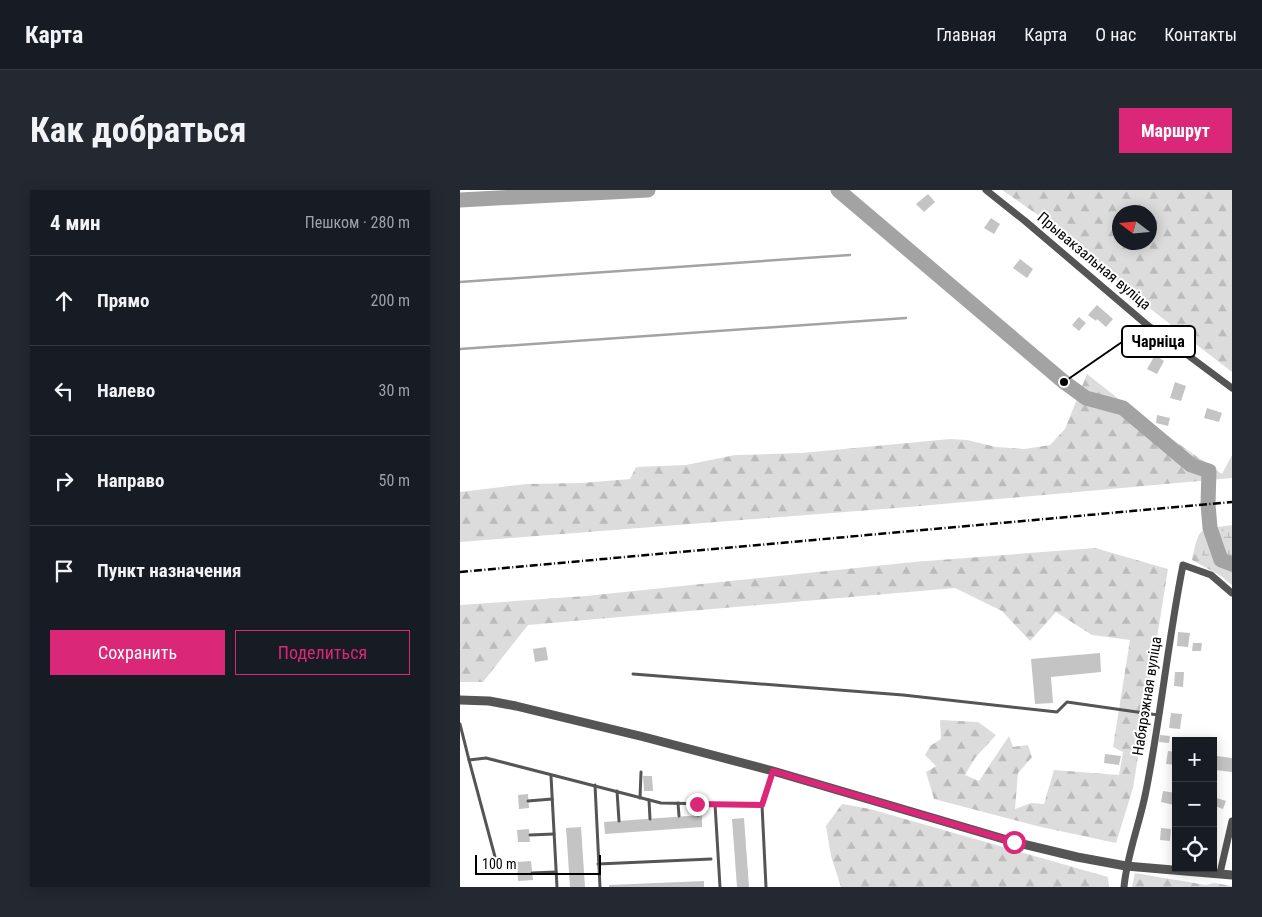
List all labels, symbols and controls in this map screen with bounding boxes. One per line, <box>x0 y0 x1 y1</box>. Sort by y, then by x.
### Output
text: Карта <box>25 21 83 49</box>
text: Главная <box>936 24 996 45</box>
text: Карта <box>1024 24 1067 45</box>
text: О нас <box>1095 24 1136 45</box>
text: Контакты <box>1164 24 1237 45</box>
button: Маршрут <box>1119 108 1232 153</box>
text: Как добраться <box>30 110 246 151</box>
north arrow <box>1112 205 1157 250</box>
street label: Прывакзальная вуліца <box>1034 208 1154 314</box>
text: 4 мин <box>50 211 100 235</box>
text: Пешком · 280 m <box>305 213 410 232</box>
icon: ahead <box>50 287 78 315</box>
text: Прямо <box>97 289 150 312</box>
text: 200 m <box>371 291 410 310</box>
callout: Чарніца <box>1122 326 1195 357</box>
text: Чарніца <box>1131 332 1185 351</box>
icon: left <box>50 377 78 405</box>
text: Налево <box>97 379 155 402</box>
text: 30 m <box>378 381 410 400</box>
icon: right <box>50 467 78 495</box>
text: Направо <box>97 469 164 492</box>
text: 50 m <box>378 471 410 490</box>
icon: arrive <box>50 557 78 585</box>
text: Пункт назначения <box>97 559 241 582</box>
button: Сохранить <box>50 630 225 675</box>
button: Поделиться <box>235 630 410 675</box>
street label: Набярэжная вуліца <box>1129 635 1165 757</box>
map controls <box>1172 737 1217 872</box>
button: + <box>1172 737 1217 782</box>
button: − <box>1172 782 1217 827</box>
route end <box>686 793 709 816</box>
button: locate <box>1172 827 1217 872</box>
route start <box>1003 831 1026 854</box>
scale bar <box>475 852 601 875</box>
text: 100 m <box>482 856 517 872</box>

